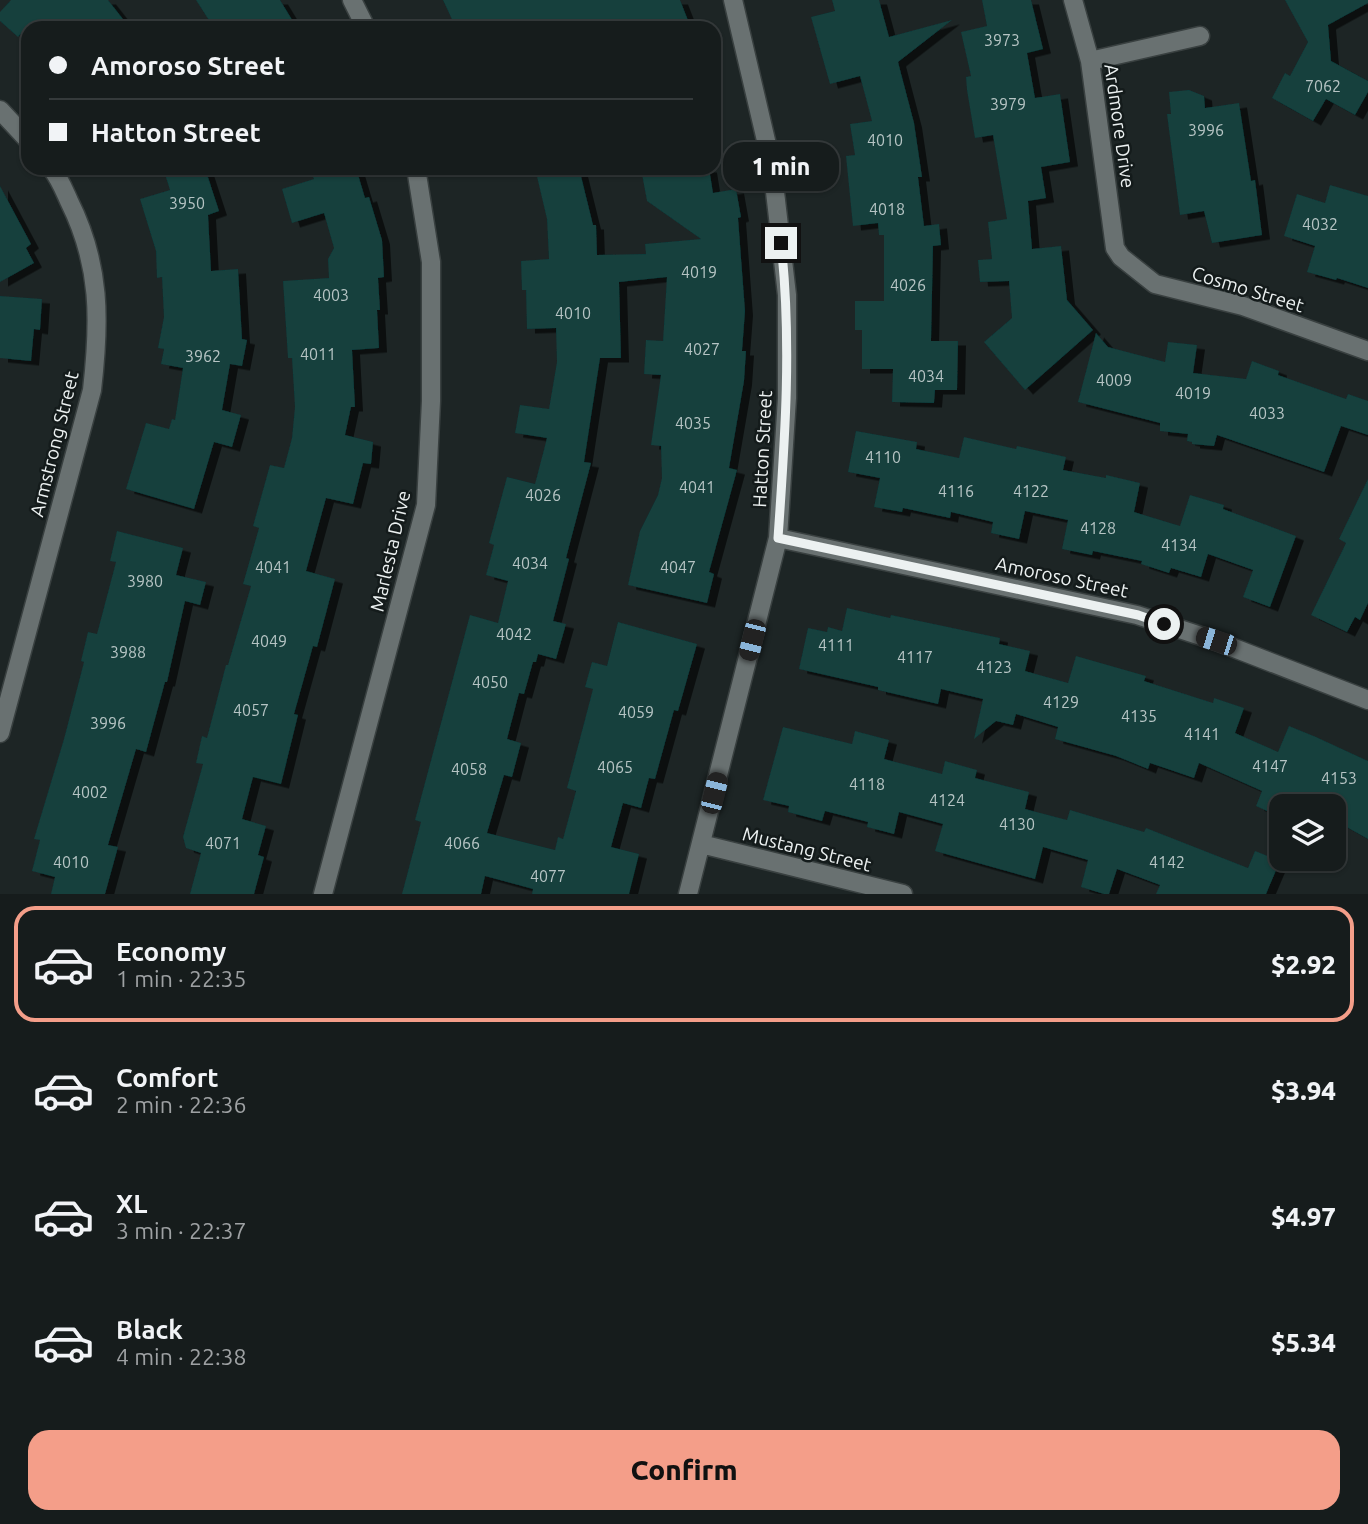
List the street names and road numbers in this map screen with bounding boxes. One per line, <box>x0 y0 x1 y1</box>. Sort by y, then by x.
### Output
street label: Ardmore Drive <box>1100 63 1140 189</box>
street label: Cosmo Street <box>1189 262 1307 317</box>
street label: Armstrong Street <box>25 368 83 519</box>
street label: Hatton Street <box>748 389 776 508</box>
street label: Marlesta Drive <box>365 488 415 614</box>
street label: Amoroso Street <box>994 552 1131 602</box>
street label: Mustang Street <box>740 822 874 876</box>

